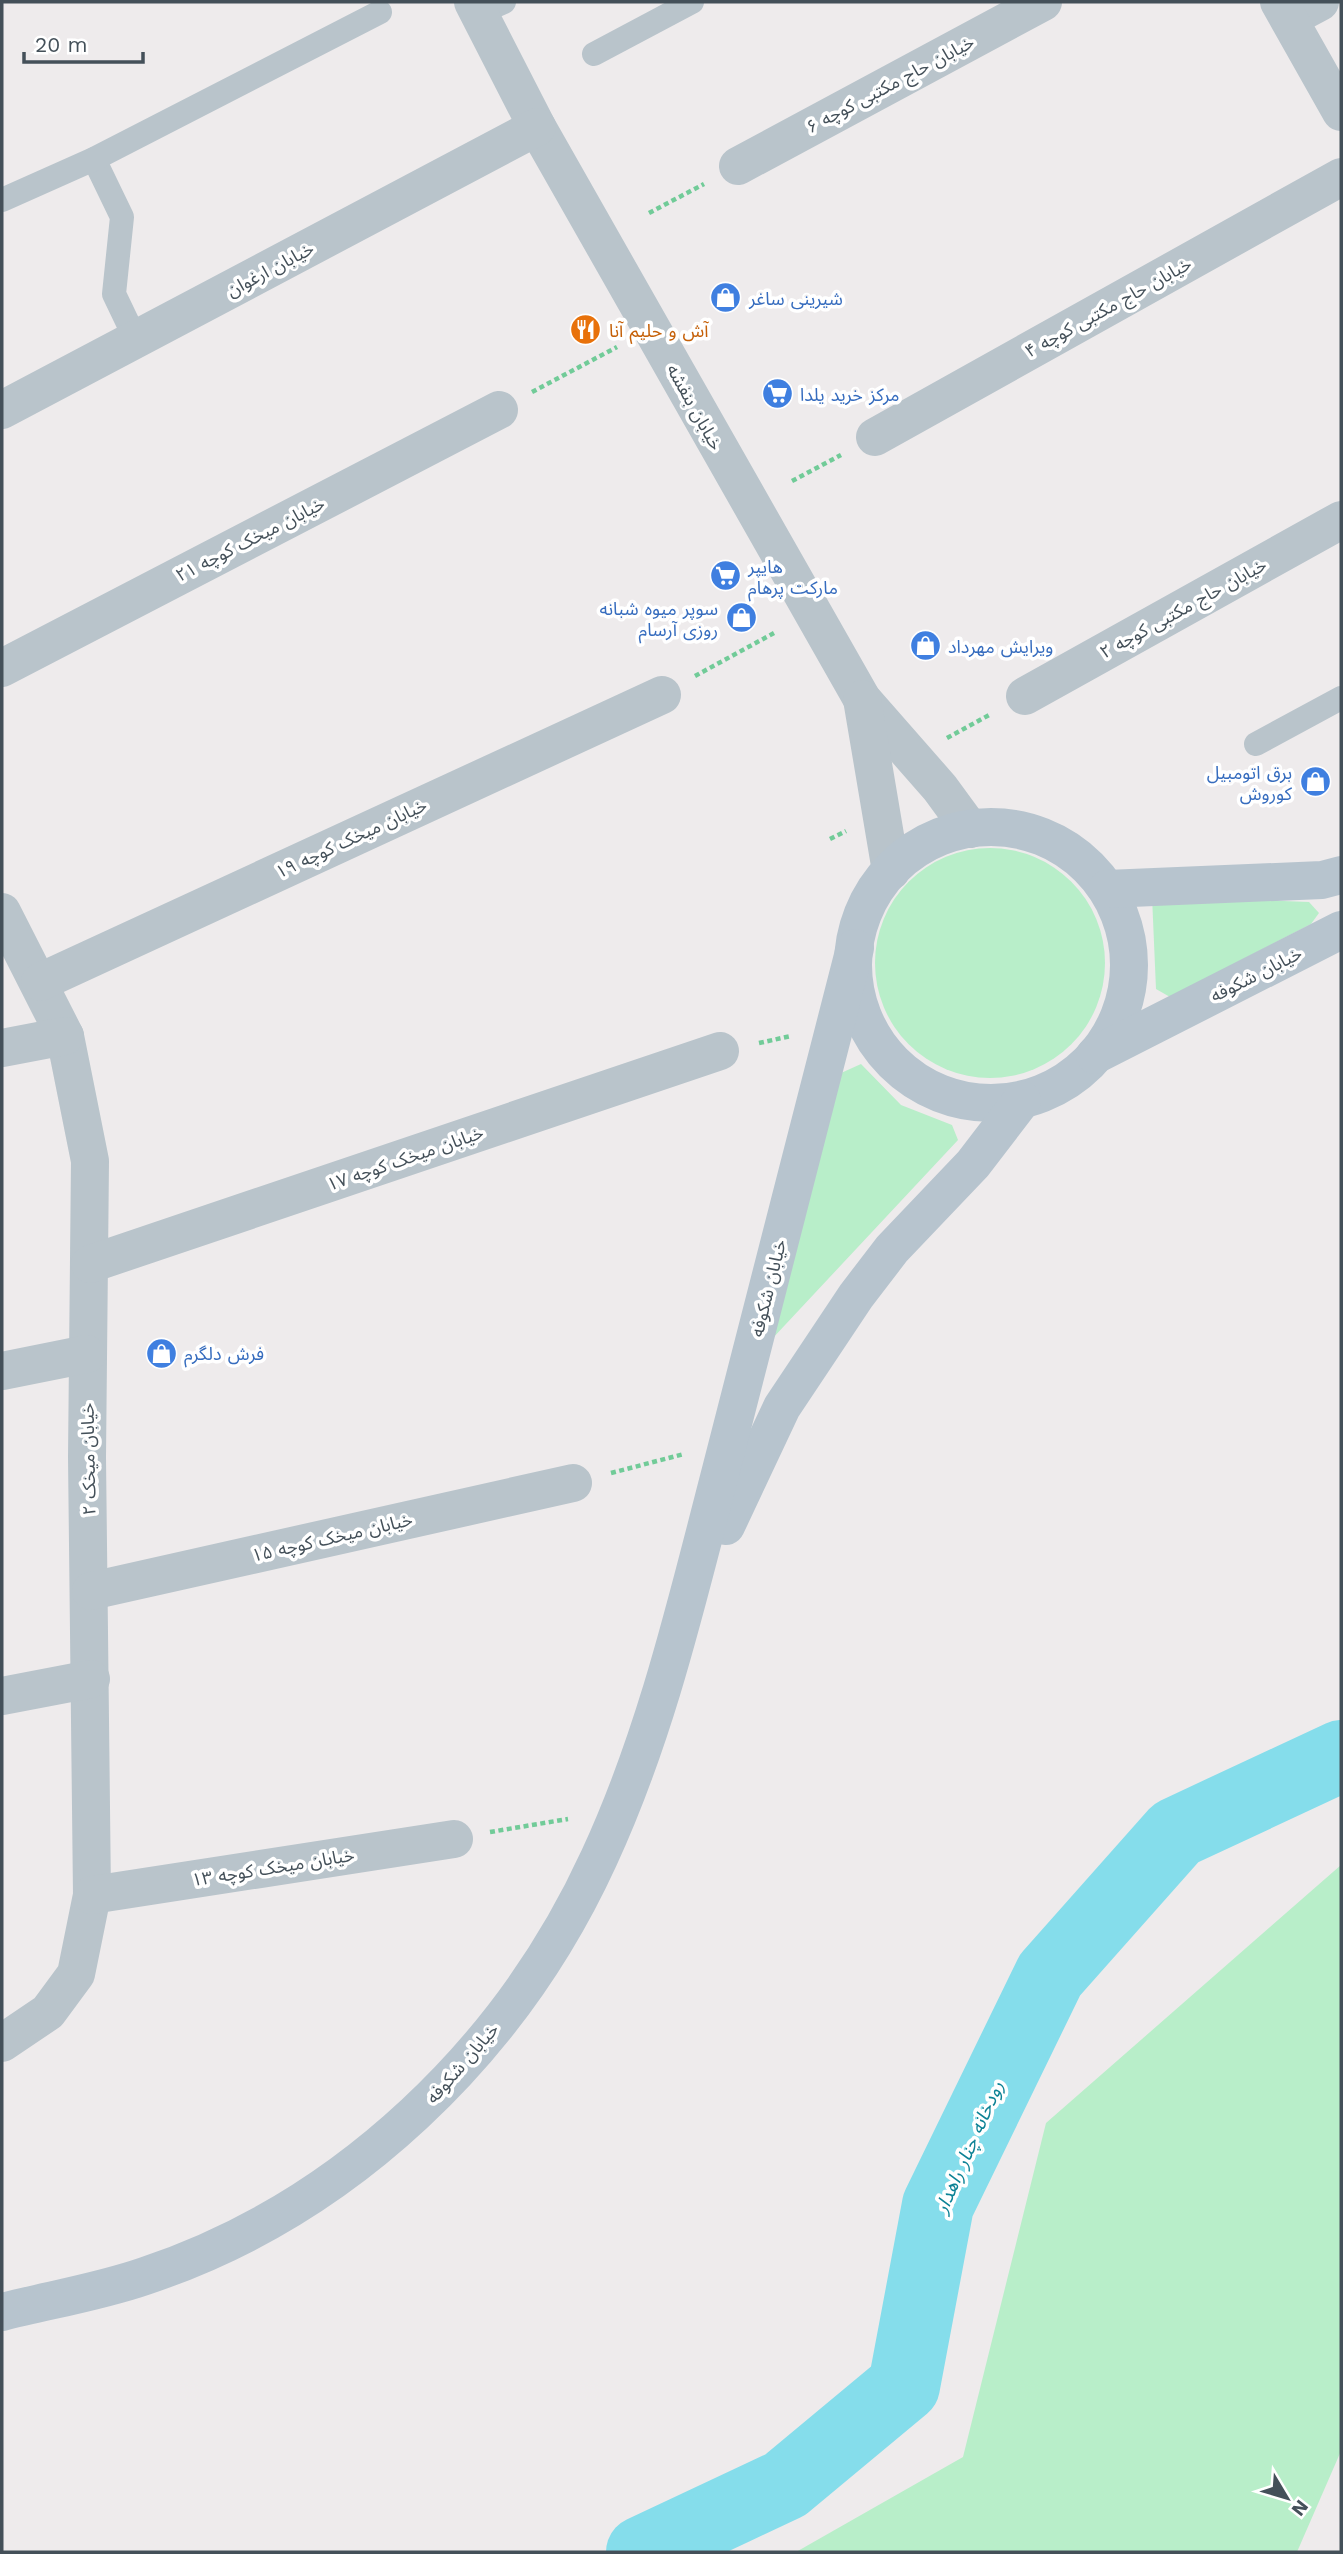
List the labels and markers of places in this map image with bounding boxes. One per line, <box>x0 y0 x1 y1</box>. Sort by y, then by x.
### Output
shop icon: شیرینی ساغر <box>709 281 743 315</box>
place label: شیرینی ساغر <box>748 288 843 310</box>
restaurant icon: آش و حلیم آنا <box>569 313 603 347</box>
place label: آش و حلیم آنا <box>609 320 709 344</box>
supermarket icon: مرکز خرید یلدا <box>760 377 794 411</box>
place label: مرکز خرید یلدا <box>800 384 899 406</box>
place label: هایپر مارکت پرهام <box>747 556 838 602</box>
supermarket icon: هایپر مارکت پرهام <box>708 559 742 593</box>
place label: سوپر میوه شبانه روزی آرسام <box>600 598 718 644</box>
shop icon: سوپر میوه شبانه روزی آرسام <box>724 601 758 635</box>
shop icon: ویرایش مهرداد <box>908 629 942 663</box>
place label: ویرایش مهرداد <box>948 636 1053 658</box>
place label: برق اتومبیل کوروش <box>1207 762 1293 805</box>
shop icon: برق اتومبیل کوروش <box>1298 765 1332 799</box>
shop icon: فرش دلگرم <box>144 1336 178 1370</box>
place label: فرش دلگرم <box>184 1343 264 1368</box>

